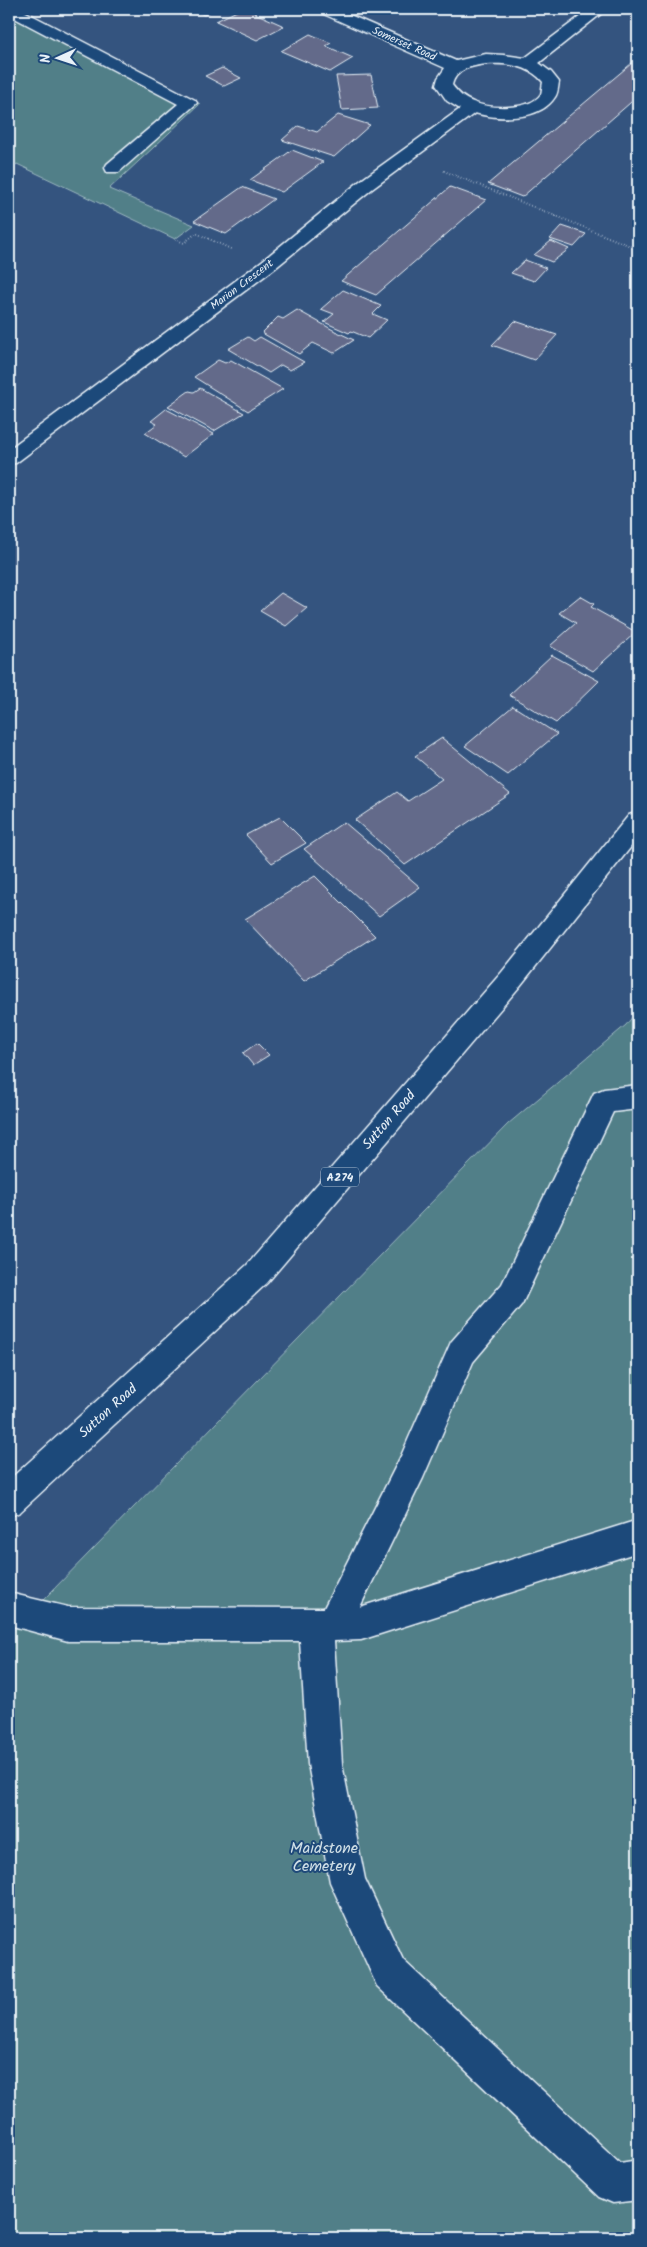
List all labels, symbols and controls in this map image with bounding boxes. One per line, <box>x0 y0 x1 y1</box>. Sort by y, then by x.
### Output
street label: Somerset Road <box>369 22 439 66</box>
north arrow <box>32 32 82 82</box>
text: N <box>35 53 57 64</box>
street label: Marion Crescent <box>207 255 278 315</box>
street label: Sutton Road <box>357 1085 422 1155</box>
road number: A274 <box>321 1168 359 1186</box>
street label: Sutton Road <box>74 1378 143 1443</box>
park label: Maidstone Cemetery <box>290 1836 358 1879</box>

